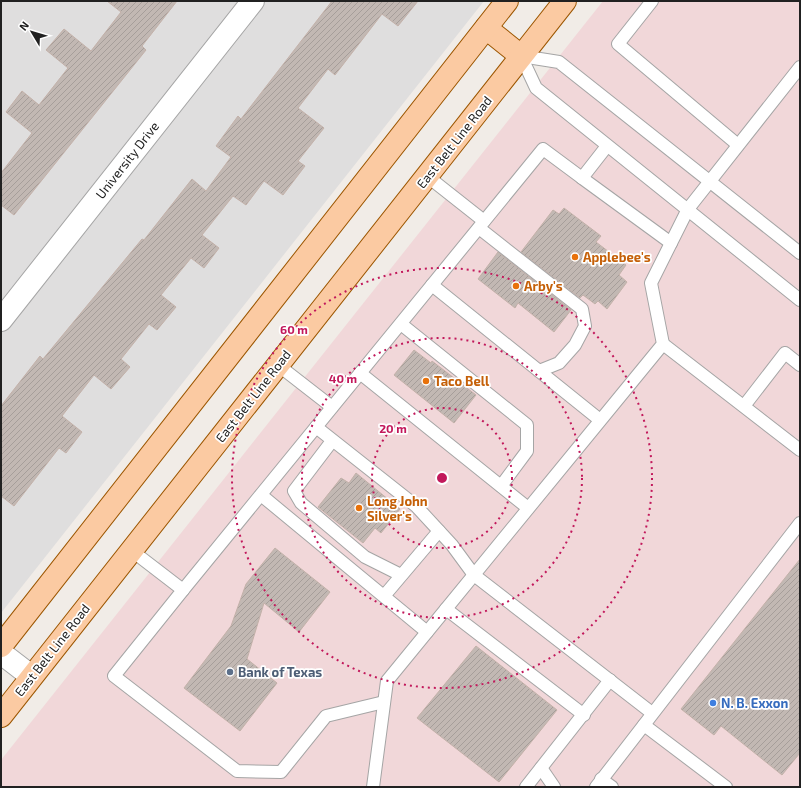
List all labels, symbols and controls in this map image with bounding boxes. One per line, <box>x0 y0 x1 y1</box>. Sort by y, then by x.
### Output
north arrow <box>12 12 52 52</box>
text: N <box>16 18 31 33</box>
street label: East Belt Line Road <box>413 93 495 191</box>
street label: University Drive <box>92 118 162 202</box>
place label: Applebee's <box>583 249 651 265</box>
marker: Applebee's <box>570 252 580 262</box>
place label: Arby's <box>524 278 563 294</box>
marker: Arby's <box>511 281 521 291</box>
text: 60 m <box>280 322 308 336</box>
street label: East Belt Line Road <box>212 347 294 445</box>
text: 40 m <box>329 371 357 385</box>
place label: Taco Bell <box>434 373 490 389</box>
marker: Taco Bell <box>421 376 431 386</box>
text: 20 m <box>379 421 407 435</box>
centre of rings <box>435 471 449 485</box>
place label: Long John Silver's <box>367 493 428 524</box>
marker: Long John Silver's <box>354 503 364 513</box>
street label: East Belt Line Road <box>11 601 93 699</box>
place label: Bank of Texas <box>238 664 322 680</box>
marker: Bank of Texas <box>225 667 235 677</box>
place label: N. B. Exxon <box>721 695 788 711</box>
marker: N. B. Exxon <box>708 698 718 708</box>

